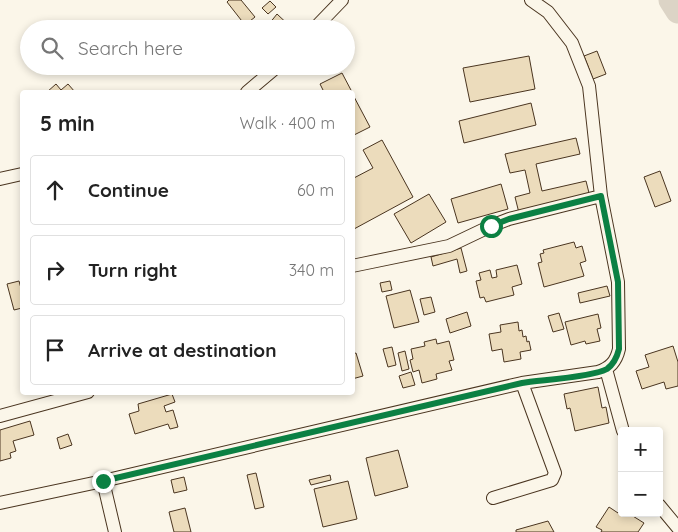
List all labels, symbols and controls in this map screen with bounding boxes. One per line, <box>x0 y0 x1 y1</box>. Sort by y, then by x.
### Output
search box <box>20 20 355 75</box>
icon: search <box>38 34 66 62</box>
text: Search here <box>78 36 183 60</box>
text: 5 min <box>40 110 95 136</box>
text: Walk · 400 m <box>239 113 335 133</box>
icon: ahead <box>41 176 69 204</box>
text: Continue <box>88 178 169 202</box>
text: 60 m <box>297 180 334 200</box>
route start <box>480 215 503 238</box>
icon: right <box>41 256 69 284</box>
text: Turn right <box>88 258 177 282</box>
text: 340 m <box>289 260 334 280</box>
icon: arrive <box>41 336 69 364</box>
text: Arrive at destination <box>88 338 277 362</box>
map controls <box>618 427 663 517</box>
button: + <box>618 427 663 472</box>
route end <box>92 470 115 493</box>
button: − <box>618 472 663 517</box>

